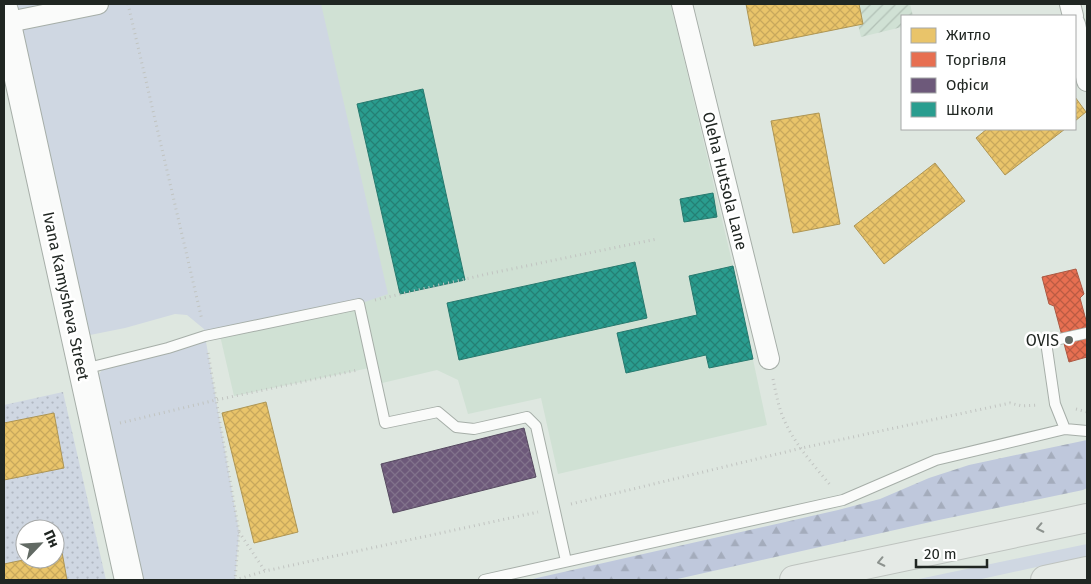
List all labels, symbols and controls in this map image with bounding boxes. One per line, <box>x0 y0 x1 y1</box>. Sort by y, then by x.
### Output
legend <box>901 15 1076 130</box>
text: Житло <box>946 26 991 44</box>
text: Торгівля <box>946 51 1006 69</box>
text: Офіси <box>946 76 989 94</box>
text: Школи <box>946 101 994 119</box>
street label: Oleha Hutsola Lane <box>699 110 751 252</box>
street label: Ivana Kamysheva Street <box>39 210 93 382</box>
place label: OVIS <box>1026 331 1059 350</box>
marker: OVIS <box>1063 334 1075 346</box>
north arrow <box>15 519 65 569</box>
one-way arrow <box>1035 522 1044 533</box>
text: Пн <box>40 527 63 550</box>
scale bar <box>916 536 987 568</box>
text: 20 m <box>924 545 957 563</box>
one-way arrow <box>876 556 885 567</box>

